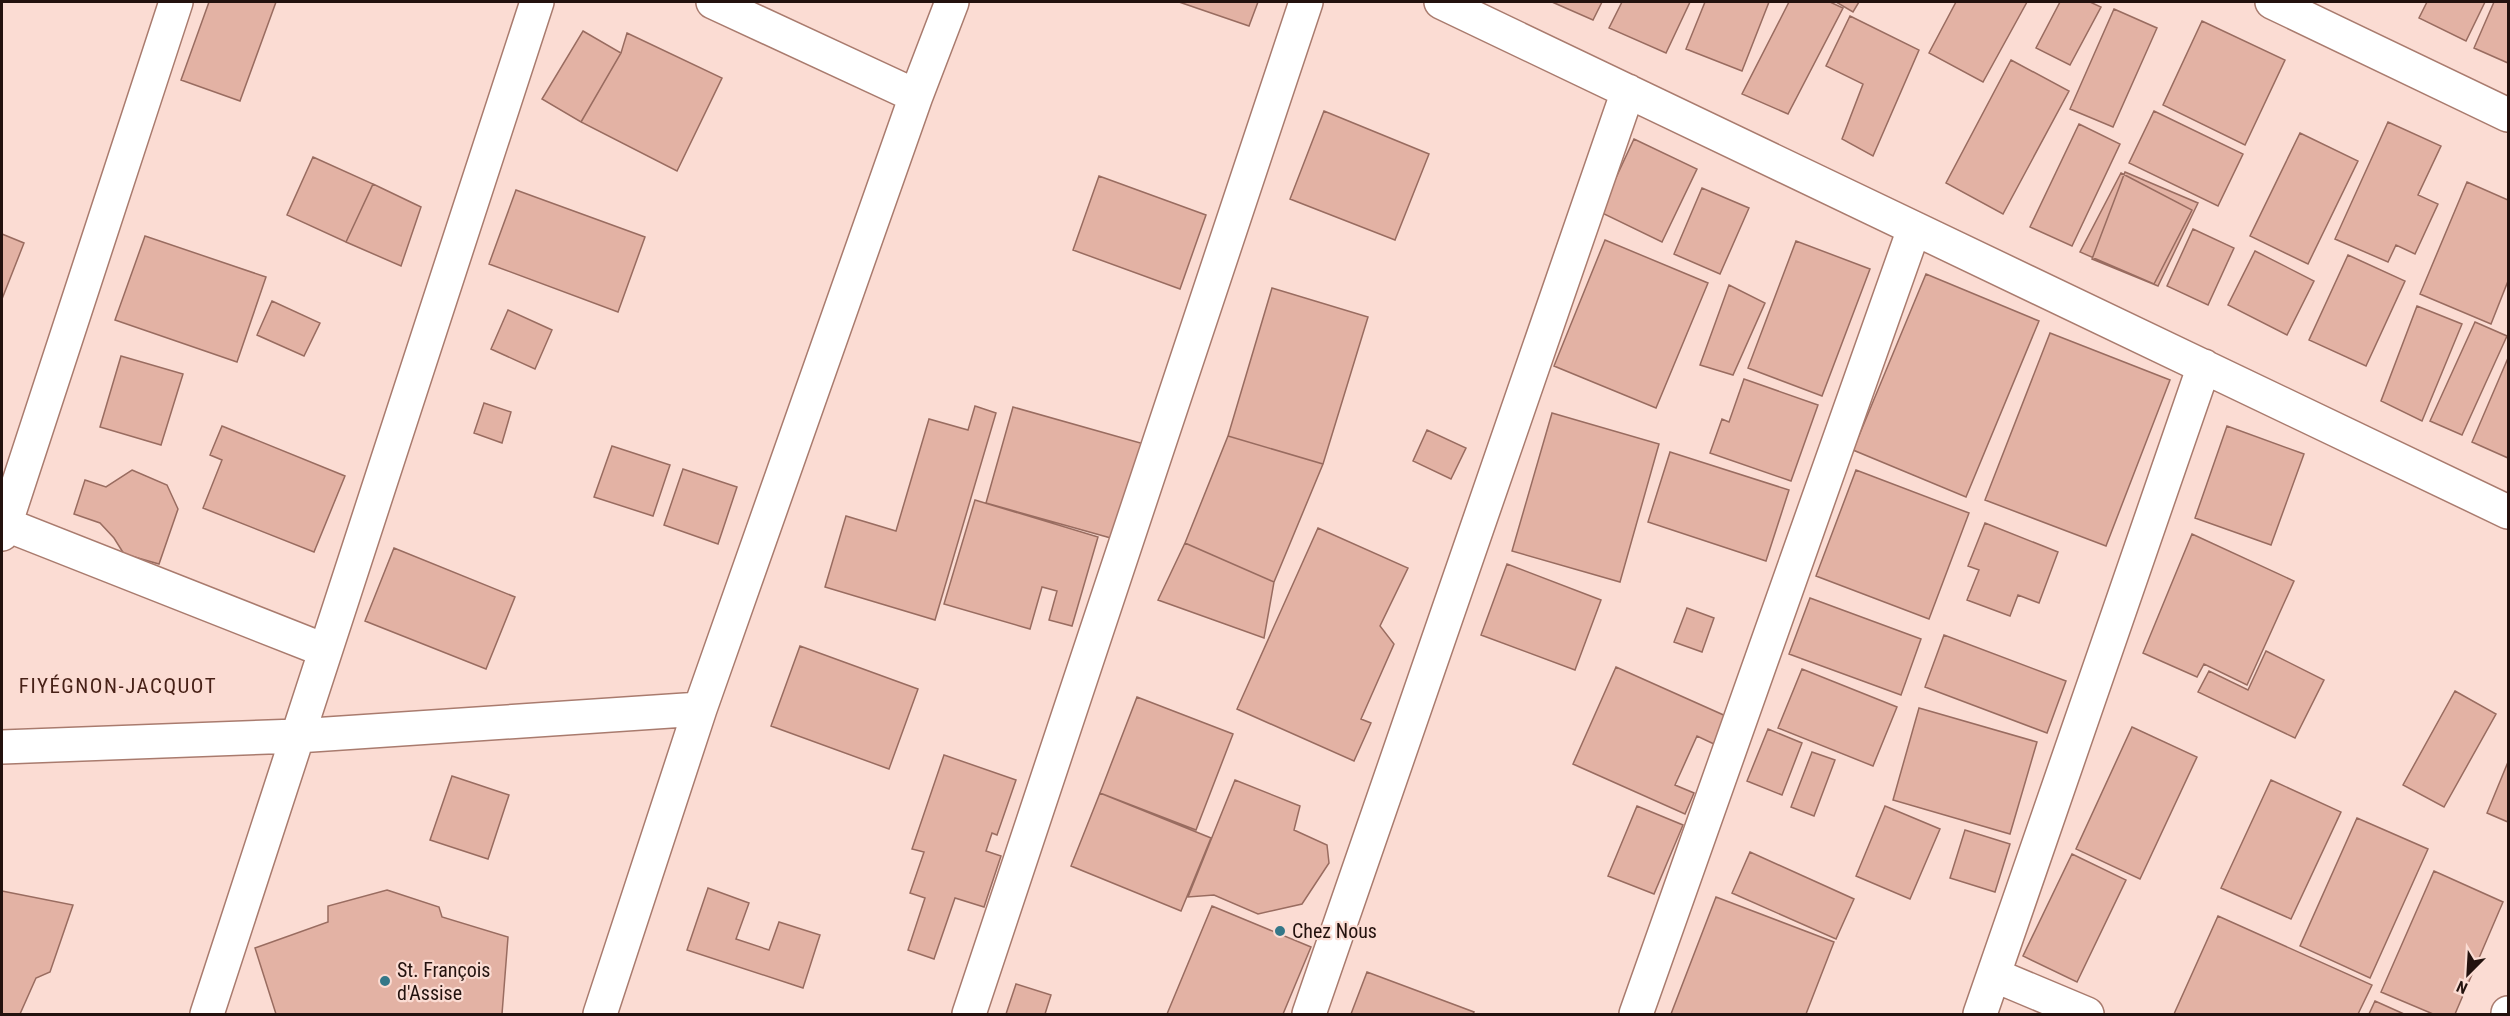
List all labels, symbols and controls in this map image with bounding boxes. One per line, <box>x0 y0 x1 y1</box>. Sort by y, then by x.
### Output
district label: FIYÉGNON-JACQUOT <box>19 674 217 698</box>
place label: Chez Nous <box>1292 919 1377 943</box>
marker: Chez Nous <box>1273 924 1287 938</box>
north arrow <box>2438 944 2498 1004</box>
place label: St. François d'Assise <box>397 958 490 1005</box>
marker: St. François d'Assise <box>378 974 392 988</box>
text: N <box>2454 977 2470 998</box>

